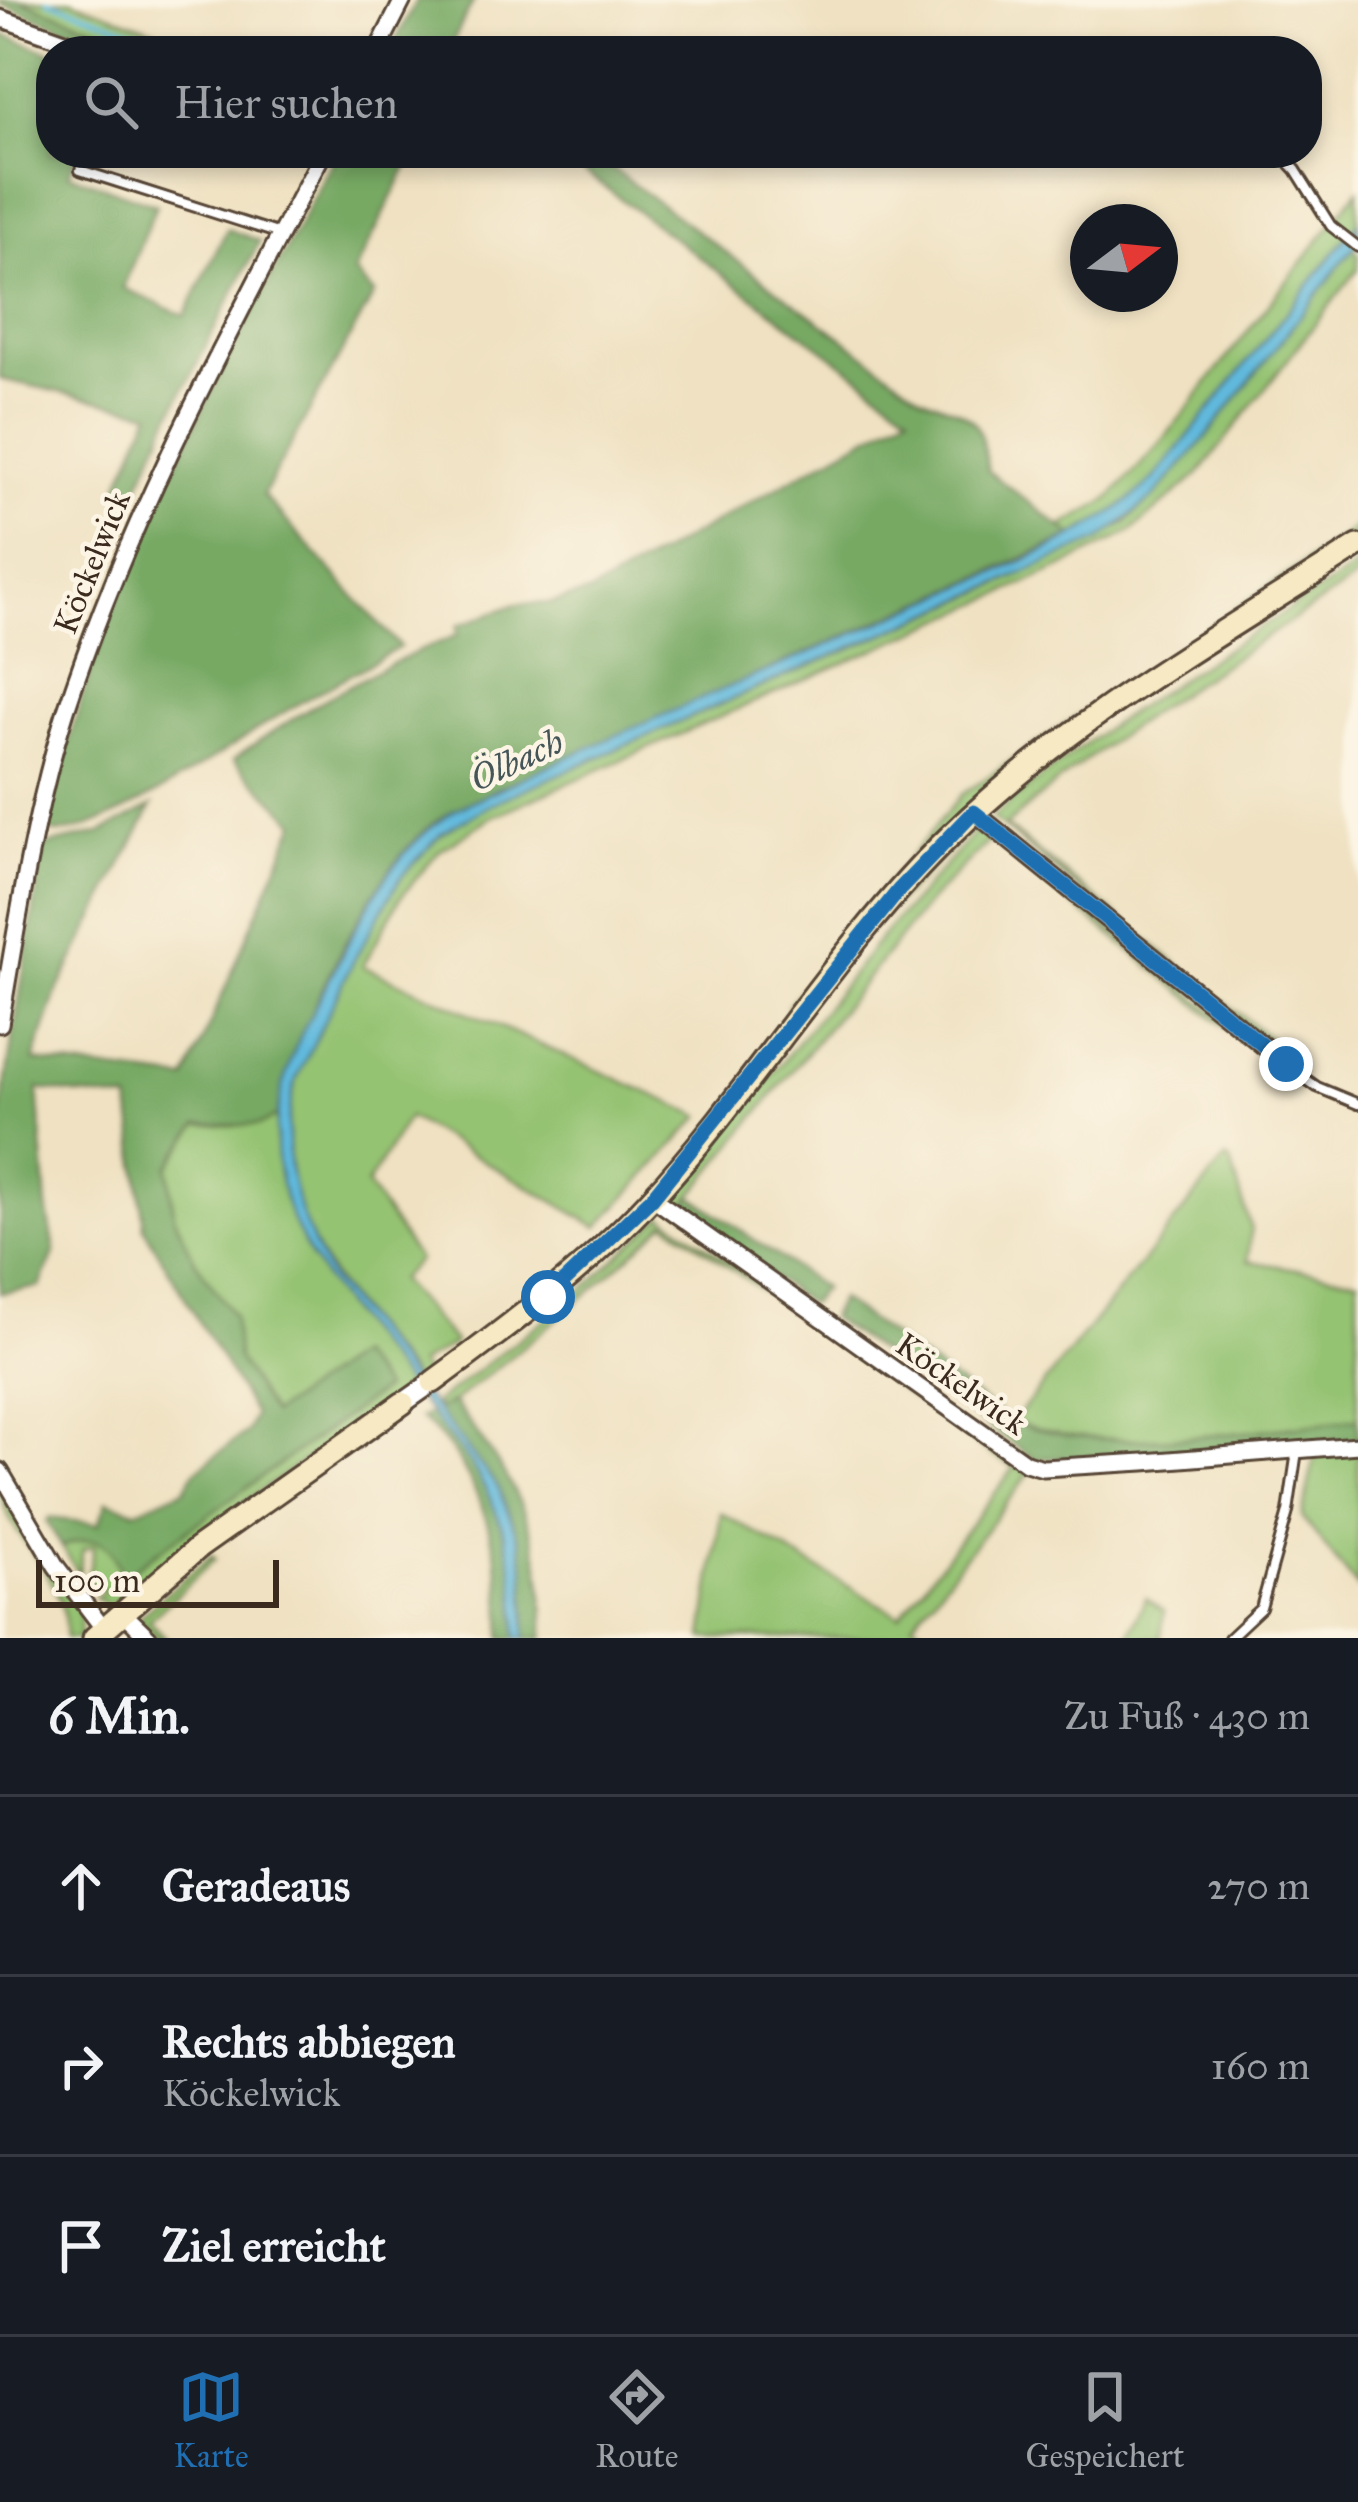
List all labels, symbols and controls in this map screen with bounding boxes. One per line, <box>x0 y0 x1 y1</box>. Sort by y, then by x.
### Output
search box <box>36 36 1322 168</box>
icon: search <box>78 69 144 135</box>
text: Hier suchen <box>174 75 398 130</box>
north arrow <box>1070 204 1178 312</box>
street label: Köckelwick <box>45 484 139 640</box>
water label: Ölbach <box>463 719 570 801</box>
route end <box>1259 1037 1313 1091</box>
route start <box>521 1270 575 1324</box>
street label: Köckelwick <box>888 1324 1035 1444</box>
scale bar <box>36 1554 279 1607</box>
text: 100 m <box>54 1561 140 1601</box>
text: 6 Min. <box>48 1685 190 1747</box>
text: Zu Fuß · 430 m <box>1064 1692 1310 1740</box>
icon: ahead <box>48 1853 114 1919</box>
text: Geradeaus <box>162 1858 350 1913</box>
text: 270 m <box>1207 1862 1310 1910</box>
text: Rechts abbiegen <box>162 2014 456 2069</box>
icon: right <box>48 2033 114 2099</box>
text: 160 m <box>1211 2042 1310 2090</box>
text: Köckelwick <box>162 2069 340 2117</box>
icon: arrive <box>48 2213 114 2279</box>
text: Ziel erreicht <box>162 2218 386 2273</box>
tab: Karte <box>173 2364 249 2476</box>
tab: Route <box>596 2364 678 2476</box>
tab: Gespeichert <box>1025 2364 1184 2476</box>

